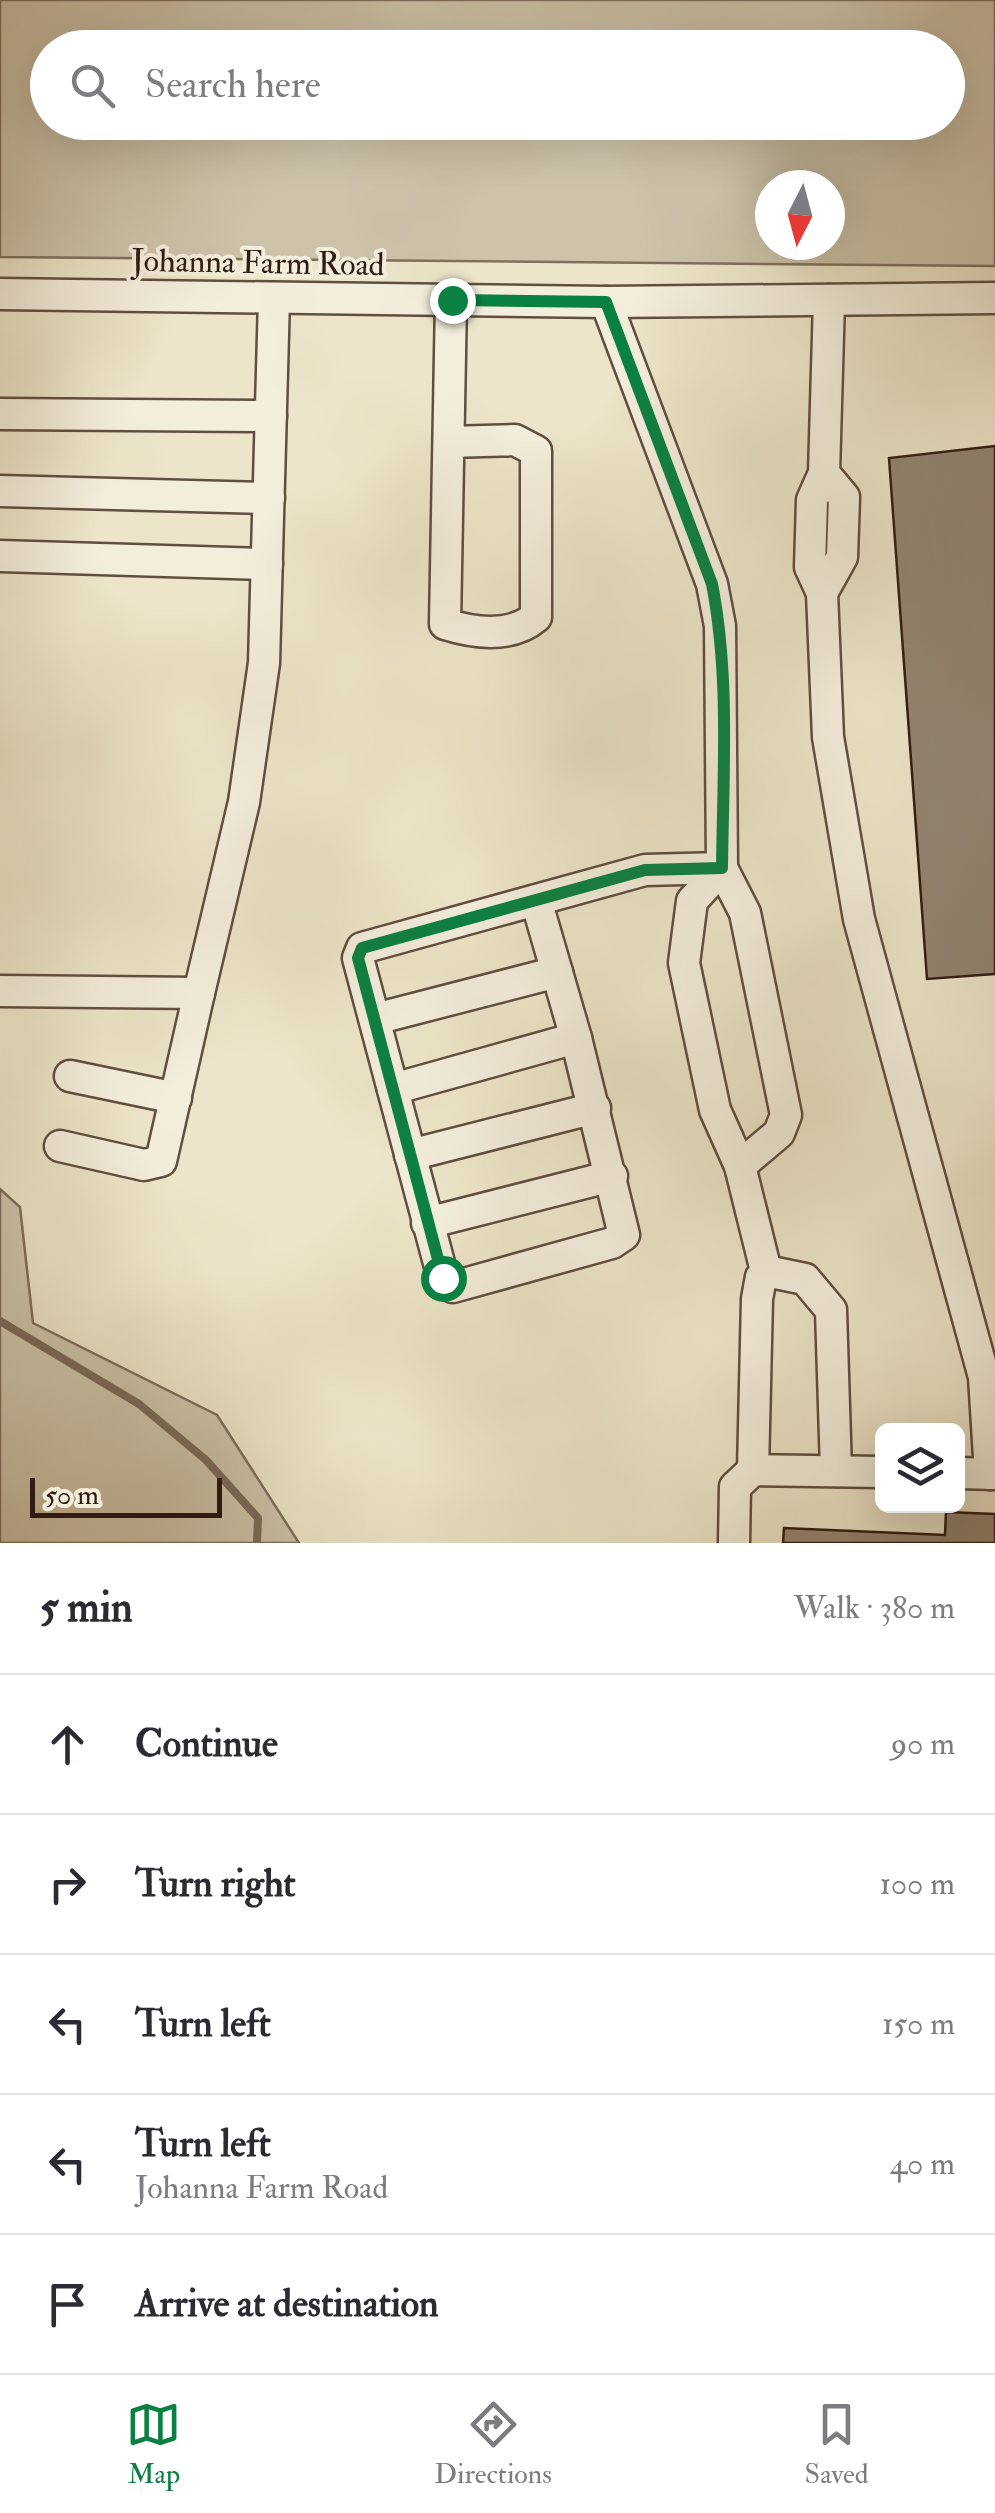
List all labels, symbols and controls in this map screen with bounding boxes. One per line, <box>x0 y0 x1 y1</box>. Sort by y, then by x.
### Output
search box <box>30 30 965 140</box>
icon: search <box>65 58 120 113</box>
text: Search here <box>145 61 321 109</box>
north arrow <box>755 170 845 260</box>
street label: Johanna Farm Road <box>130 241 385 285</box>
route end <box>430 278 476 324</box>
route start <box>421 1256 467 1302</box>
map controls <box>875 1423 965 1513</box>
button: layers <box>875 1423 965 1513</box>
scale bar <box>30 1473 222 1518</box>
text: 50 m <box>45 1478 99 1513</box>
text: 5 min <box>40 1582 133 1634</box>
text: Walk · 380 m <box>794 1588 955 1628</box>
icon: ahead <box>40 1717 95 1772</box>
text: Continue <box>135 1720 278 1768</box>
text: 90 m <box>891 1724 955 1764</box>
icon: right <box>40 1857 95 1912</box>
text: Turn right <box>135 1860 296 1908</box>
text: 100 m <box>879 1864 955 1904</box>
icon: left <box>40 1997 95 2052</box>
text: Turn left <box>135 2000 271 2048</box>
text: 150 m <box>882 2004 955 2044</box>
text: Turn left <box>135 2120 271 2168</box>
icon: left <box>40 2137 95 2192</box>
text: 40 m <box>890 2144 955 2184</box>
text: Johanna Farm Road <box>135 2168 388 2208</box>
icon: arrive <box>40 2277 95 2332</box>
text: Arrive at destination <box>135 2280 439 2328</box>
tab: Map <box>126 2397 181 2492</box>
tab: Directions <box>434 2397 552 2492</box>
tab: Saved <box>805 2397 869 2492</box>

